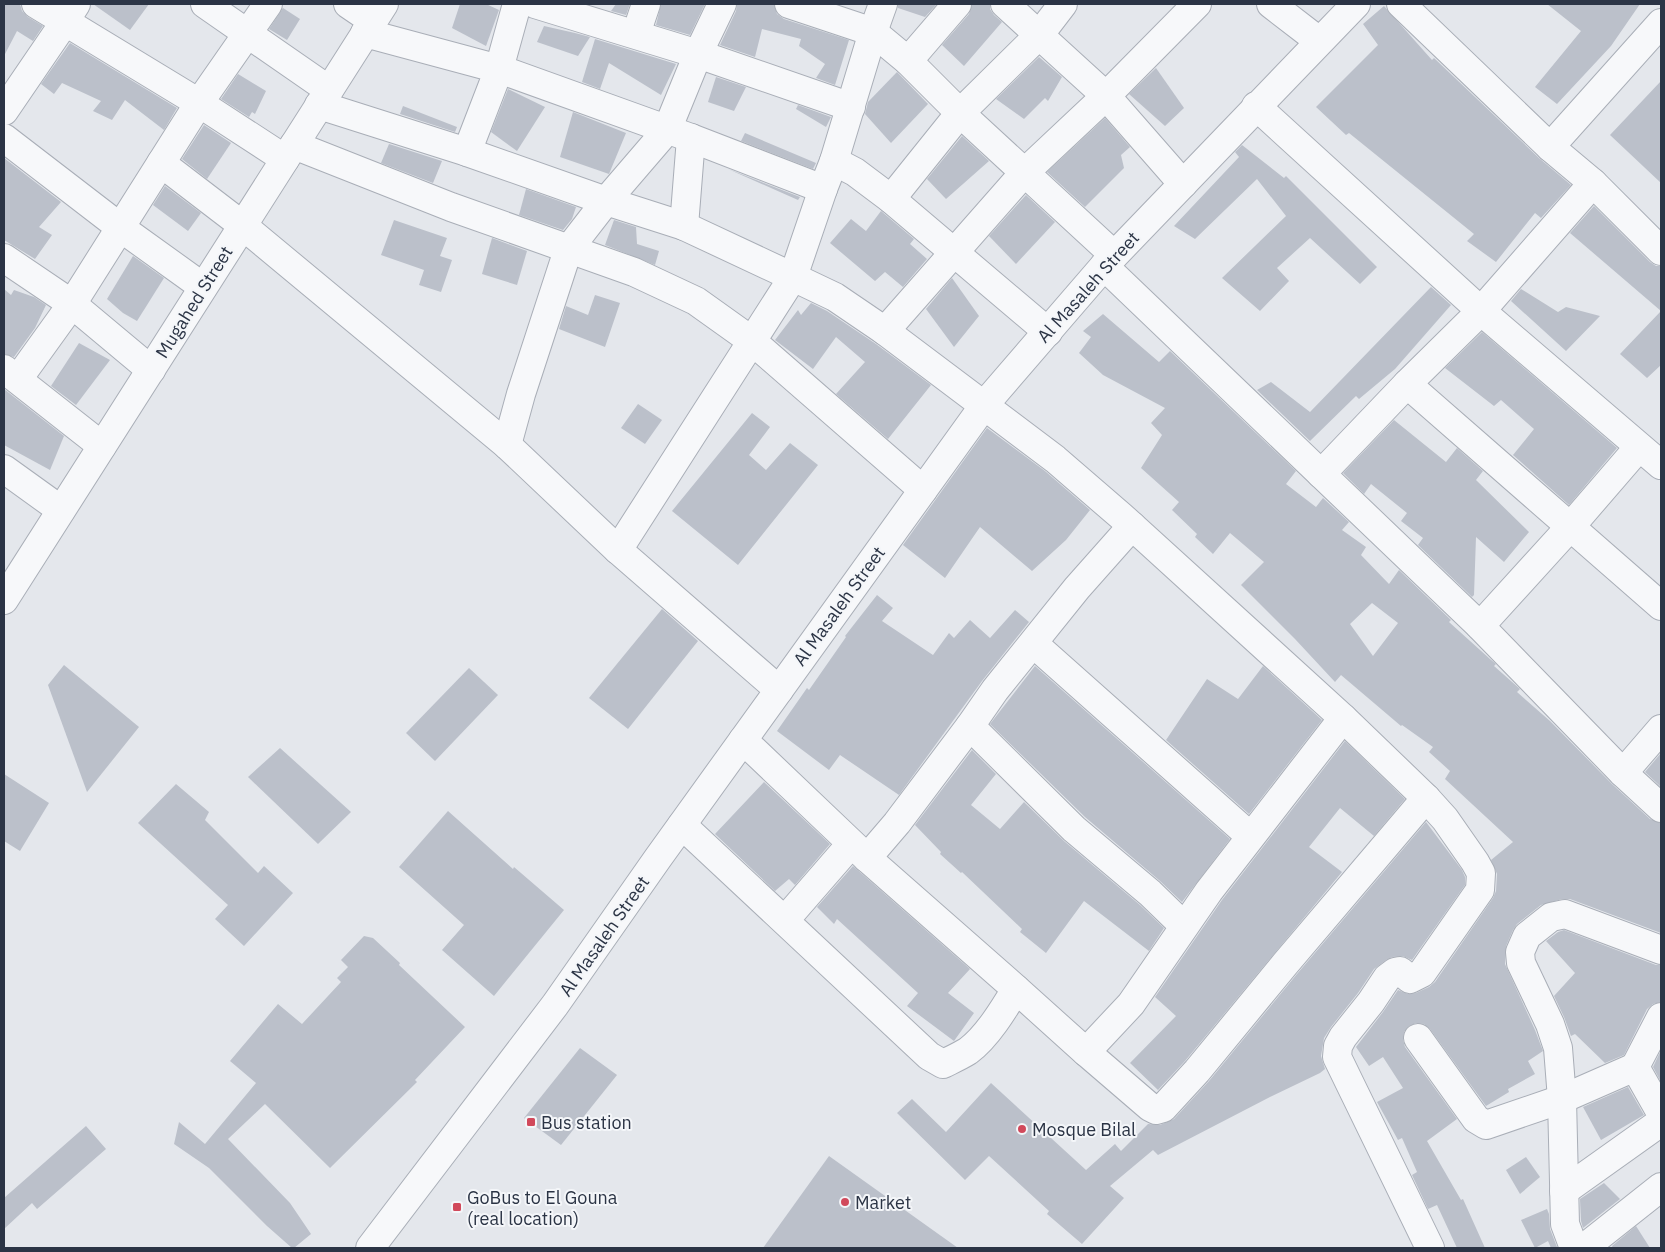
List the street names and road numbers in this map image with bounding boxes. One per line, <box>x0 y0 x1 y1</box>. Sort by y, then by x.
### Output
street label: Al Masaleh Street <box>1032 227 1144 347</box>
street label: Mugahed Street <box>150 242 238 362</box>
street label: Al Masaleh Street <box>788 542 890 670</box>
street label: Al Masaleh Street <box>554 871 654 1001</box>

